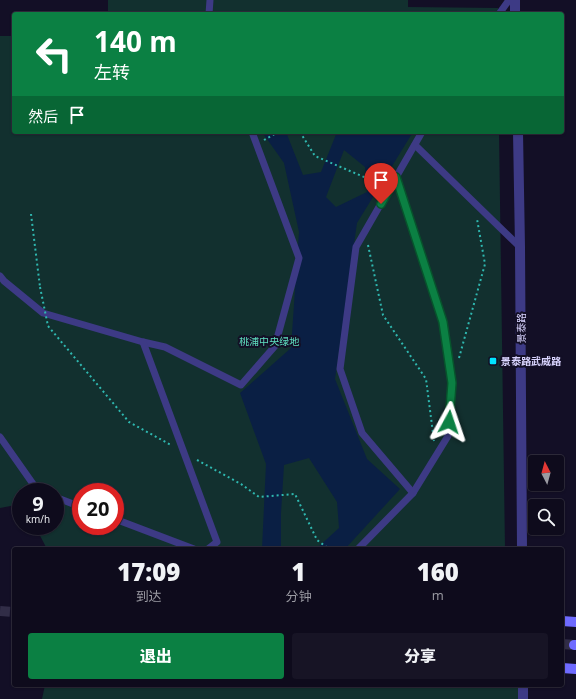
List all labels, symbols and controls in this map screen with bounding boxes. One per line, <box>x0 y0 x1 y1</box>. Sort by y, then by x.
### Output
text: 140 m <box>94 22 177 60</box>
icon: left <box>28 28 80 80</box>
text: 左转 <box>94 60 130 84</box>
icon: arrive <box>66 104 88 126</box>
text: 然后 <box>28 106 58 126</box>
pin <box>364 163 398 204</box>
icon: arrive <box>370 169 392 191</box>
street label: 景泰路 <box>514 313 528 343</box>
park label: 桃浦中央绿地 <box>239 334 300 348</box>
place label: 景泰路武威路 <box>501 354 562 368</box>
marker: 景泰路武威路 <box>488 356 498 366</box>
position arrow <box>428 401 470 443</box>
north arrow <box>528 455 564 491</box>
map controls <box>528 455 564 535</box>
speed limit sign: 20 <box>72 483 124 535</box>
text: 9 <box>32 490 44 517</box>
button: search <box>528 499 564 535</box>
text: km/h <box>26 512 50 526</box>
text: 17:09 <box>117 555 180 588</box>
text: 1 <box>291 555 306 588</box>
text: 160 <box>417 555 459 588</box>
text: m <box>432 586 444 604</box>
text: 到达 <box>136 587 162 605</box>
text: 分钟 <box>285 587 311 605</box>
button: 退出 <box>28 633 284 679</box>
button: 分享 <box>292 633 548 679</box>

